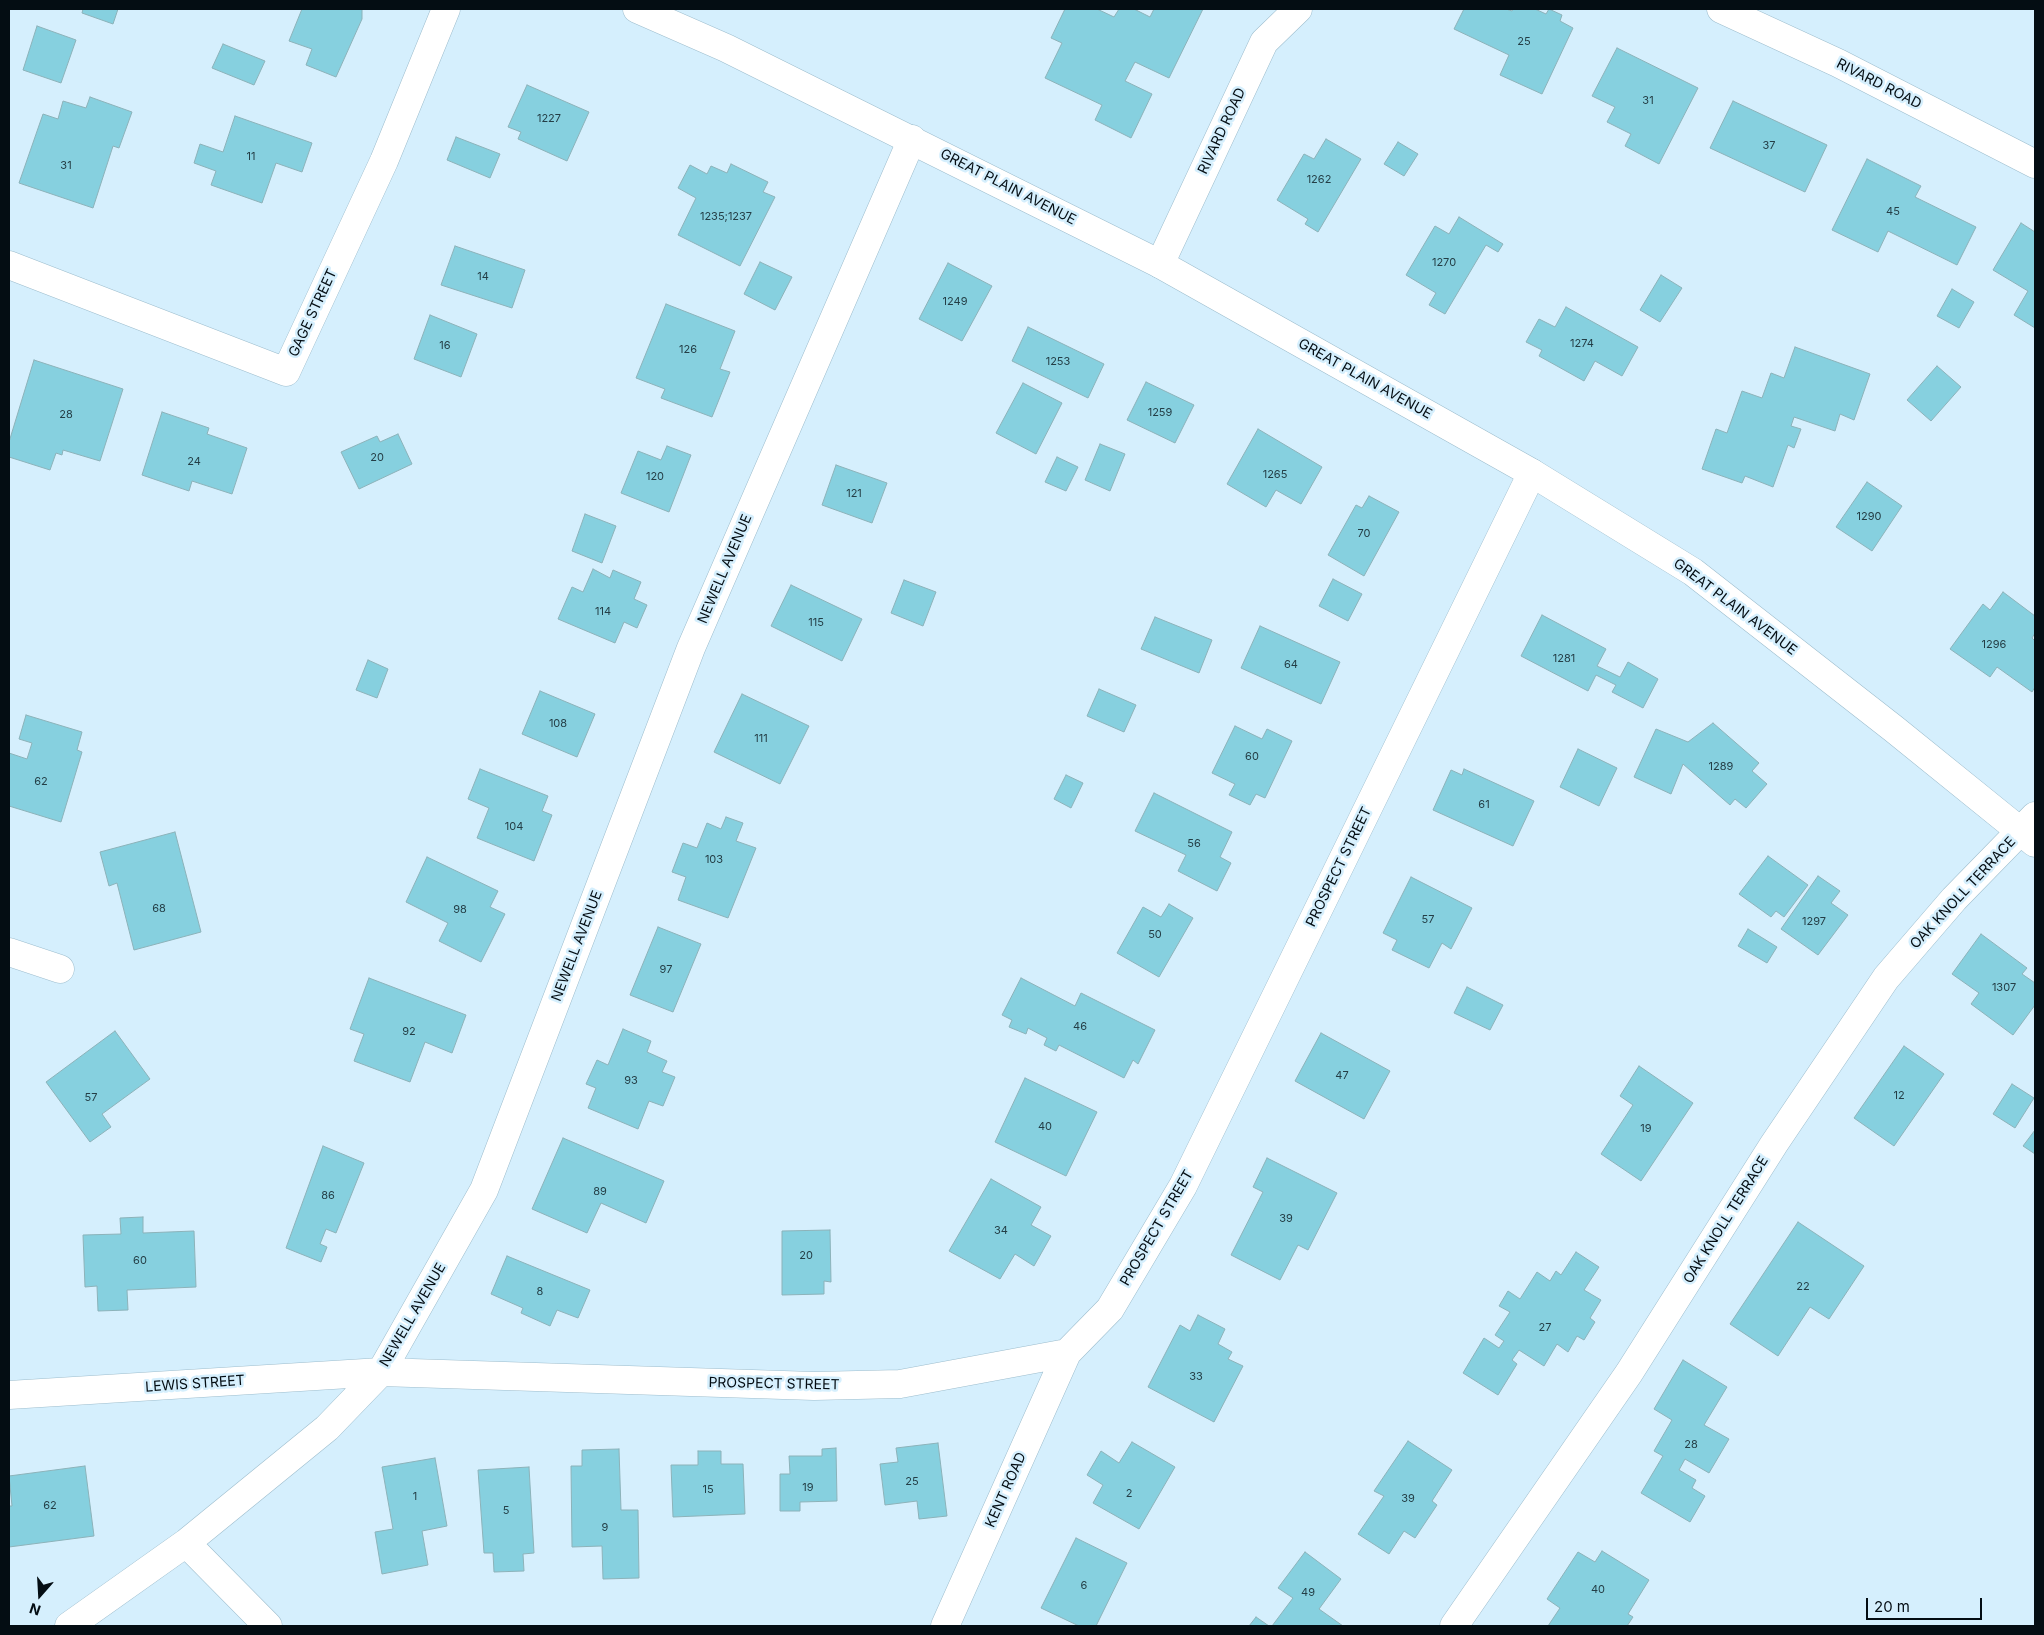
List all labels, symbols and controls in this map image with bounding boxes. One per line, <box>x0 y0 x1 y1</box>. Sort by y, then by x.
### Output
house number: 25 <box>1517 35 1531 49</box>
street label: RIVARD ROAD <box>1834 55 1924 113</box>
street label: RIVARD ROAD <box>1195 85 1249 177</box>
house number: 31 <box>1642 94 1654 108</box>
house number: 1227 <box>537 112 561 126</box>
house number: 37 <box>1762 139 1776 153</box>
street label: GREAT PLAIN AVENUE <box>937 145 1079 229</box>
house number: 11 <box>247 150 255 164</box>
house number: 31 <box>60 159 72 173</box>
house number: 1262 <box>1307 173 1331 187</box>
house number: 45 <box>1886 205 1900 219</box>
house number: 1235;1237 <box>700 210 752 224</box>
house number: 1270 <box>1432 256 1456 270</box>
street label: GAGE STREET <box>285 266 341 360</box>
house number: 14 <box>477 270 489 284</box>
house number: 1249 <box>943 295 967 309</box>
street label: GREAT PLAIN AVENUE <box>1295 335 1435 423</box>
house number: 1274 <box>1570 337 1594 351</box>
house number: 16 <box>439 339 451 353</box>
house number: 126 <box>679 343 697 357</box>
house number: 1253 <box>1046 355 1070 369</box>
house number: 1259 <box>1148 406 1172 420</box>
house number: 28 <box>59 408 73 422</box>
house number: 20 <box>370 451 384 465</box>
house number: 24 <box>187 455 201 469</box>
house number: 1265 <box>1263 468 1287 482</box>
house number: 120 <box>646 470 664 484</box>
house number: 121 <box>846 487 862 501</box>
house number: 1290 <box>1857 510 1881 524</box>
street label: NEWELL AVENUE <box>694 512 756 626</box>
house number: 70 <box>1358 527 1370 541</box>
street label: GREAT PLAIN AVENUE <box>1670 555 1800 659</box>
house number: 114 <box>595 605 611 619</box>
house number: 115 <box>808 616 824 630</box>
house number: 1296 <box>1982 638 2006 652</box>
house number: 1281 <box>1553 652 1575 666</box>
house number: 64 <box>1284 658 1298 672</box>
house number: 108 <box>549 717 567 731</box>
house number: 111 <box>754 732 768 746</box>
house number: 60 <box>1245 750 1259 764</box>
house number: 1289 <box>1709 760 1733 774</box>
house number: 62 <box>34 775 48 789</box>
house number: 61 <box>1478 798 1490 812</box>
street label: PROSPECT STREET <box>1303 804 1375 930</box>
house number: 104 <box>505 820 523 834</box>
street label: OAK KNOLL TERRACE <box>1907 834 2019 952</box>
house number: 56 <box>1187 837 1201 851</box>
house number: 103 <box>705 853 723 867</box>
street label: NEWELL AVENUE <box>548 888 606 1004</box>
house number: 68 <box>152 902 166 916</box>
house number: 98 <box>453 903 467 917</box>
house number: 57 <box>1422 913 1434 927</box>
house number: 1297 <box>1802 915 1826 929</box>
house number: 50 <box>1148 928 1162 942</box>
house number: 97 <box>660 963 672 977</box>
house number: 1307 <box>1992 981 2016 995</box>
house number: 46 <box>1073 1020 1087 1034</box>
house number: 92 <box>402 1025 416 1039</box>
house number: 47 <box>1335 1069 1349 1083</box>
house number: 93 <box>624 1074 638 1088</box>
house number: 12 <box>1893 1089 1905 1103</box>
house number: 57 <box>85 1091 97 1105</box>
house number: 40 <box>1038 1120 1052 1134</box>
house number: 19 <box>1640 1122 1652 1136</box>
street label: OAK KNOLL TERRACE <box>1680 1153 1772 1287</box>
street label: PROSPECT STREET <box>1117 1167 1197 1289</box>
house number: 89 <box>593 1185 607 1199</box>
house number: 86 <box>321 1189 335 1203</box>
house number: 39 <box>1279 1212 1293 1226</box>
house number: 34 <box>994 1224 1008 1238</box>
house number: 20 <box>799 1249 813 1263</box>
house number: 60 <box>133 1254 147 1268</box>
street label: NEWELL AVENUE <box>376 1260 450 1370</box>
house number: 22 <box>1796 1280 1810 1294</box>
house number: 8 <box>537 1285 543 1299</box>
house number: 27 <box>1539 1321 1551 1335</box>
house number: 33 <box>1189 1370 1203 1384</box>
street label: LEWIS STREET <box>145 1372 245 1396</box>
street label: PROSPECT STREET <box>708 1374 840 1394</box>
house number: 28 <box>1684 1438 1698 1452</box>
street label: KENT ROAD <box>982 1450 1030 1530</box>
house number: 25 <box>905 1475 919 1489</box>
house number: 19 <box>802 1481 814 1495</box>
house number: 15 <box>702 1483 714 1497</box>
house number: 2 <box>1126 1487 1132 1501</box>
house number: 1 <box>413 1490 417 1504</box>
house number: 39 <box>1401 1492 1415 1506</box>
house number: 62 <box>43 1499 57 1513</box>
house number: 5 <box>503 1504 509 1518</box>
house number: 9 <box>602 1521 608 1535</box>
north arrow <box>15 1570 65 1620</box>
house number: 6 <box>1081 1579 1087 1593</box>
house number: 40 <box>1591 1583 1605 1597</box>
house number: 49 <box>1301 1586 1315 1600</box>
scale bar <box>1869 1588 1985 1620</box>
text: 20 m <box>1874 1597 1910 1616</box>
text: N <box>27 1600 43 1619</box>

